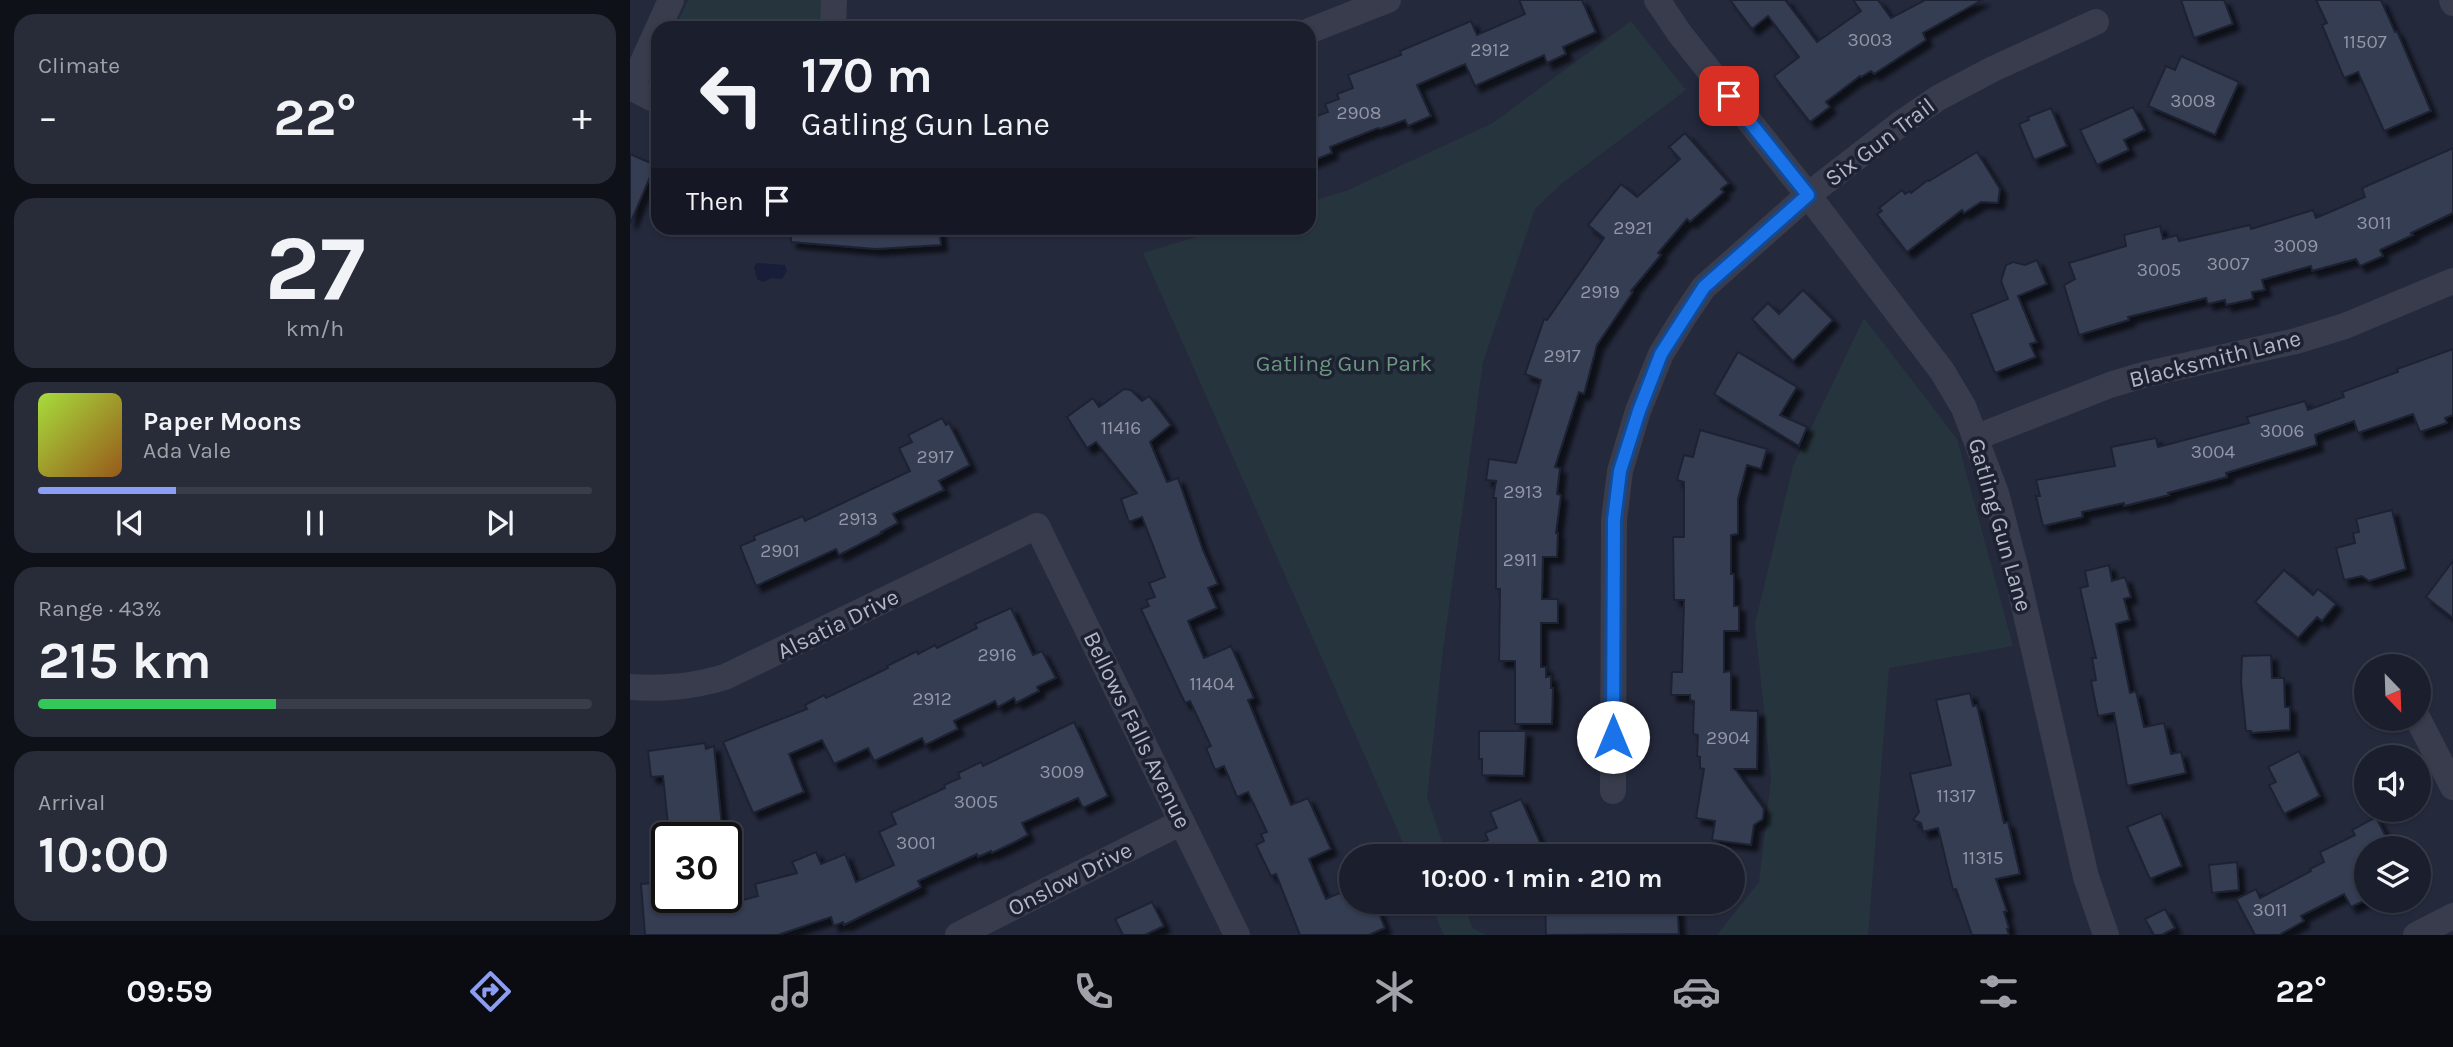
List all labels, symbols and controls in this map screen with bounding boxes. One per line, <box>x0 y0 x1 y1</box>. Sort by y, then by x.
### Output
house number: 3003 <box>1848 29 1893 51</box>
house number: 11507 <box>2343 31 2387 53</box>
house number: 2912 <box>1470 39 1510 61</box>
text: 170 m <box>801 47 933 104</box>
icon: left <box>686 49 777 140</box>
text: Climate <box>38 52 120 79</box>
pin <box>1699 66 1759 126</box>
icon: arrive <box>1710 77 1748 115</box>
text: 22° <box>273 87 357 148</box>
house number: 3008 <box>2170 90 2216 112</box>
street label: Six Gun Trail <box>1820 92 1940 192</box>
text: − <box>38 95 58 140</box>
text: + <box>572 95 592 140</box>
house number: 2908 <box>1337 102 1381 124</box>
text: Gatling Gun Lane <box>801 106 1050 143</box>
icon: arrive <box>758 182 796 220</box>
text: Then <box>686 186 744 217</box>
house number: 3011 <box>2356 212 2392 234</box>
text: 27 <box>265 216 365 322</box>
house number: 2921 <box>1613 217 1653 239</box>
house number: 3009 <box>2274 235 2318 257</box>
house number: 3007 <box>2207 253 2249 275</box>
house number: 3005 <box>2137 259 2181 281</box>
house number: 2919 <box>1580 281 1620 303</box>
text: km/h <box>286 315 344 342</box>
street label: Blacksmith Lane <box>2126 325 2304 393</box>
house number: 2917 <box>1543 345 1581 367</box>
park label: Gatling Gun Park <box>1256 350 1432 377</box>
text: Paper Moons <box>143 406 302 437</box>
house number: 11416 <box>1101 417 1141 439</box>
house number: 3006 <box>2260 420 2304 442</box>
street label: Gatling Gun Lane <box>1962 435 2038 615</box>
text: Ada Vale <box>143 437 231 464</box>
house number: 3004 <box>2191 441 2236 463</box>
house number: 2917 <box>916 446 954 468</box>
house number: 2913 <box>1503 481 1543 503</box>
icon: previous <box>111 504 149 542</box>
icon: pause <box>296 504 334 542</box>
icon: next <box>481 504 519 542</box>
house number: 2913 <box>838 508 878 530</box>
house number: 2901 <box>760 540 800 562</box>
house number: 2911 <box>1503 549 1537 571</box>
street label: Alsatia Drive <box>773 583 903 665</box>
text: Range · 43% <box>38 595 162 622</box>
street label: Bellows Falls Avenue <box>1078 627 1196 833</box>
text: 215 km <box>38 630 212 691</box>
house number: 2916 <box>977 644 1017 666</box>
north arrow <box>2354 654 2431 732</box>
map controls <box>2354 654 2431 913</box>
house number: 11404 <box>1189 673 1235 695</box>
house number: 2912 <box>912 688 952 710</box>
position arrow <box>1576 700 1650 774</box>
house number: 2904 <box>1706 727 1750 749</box>
button: sound <box>2354 745 2431 822</box>
house number: 3009 <box>1040 761 1084 783</box>
house number: 11317 <box>1937 785 1976 807</box>
text: Arrival <box>38 789 105 816</box>
house number: 3005 <box>954 791 998 813</box>
speed limit sign: 30 <box>651 822 742 913</box>
text: 10:00 <box>38 824 169 885</box>
house number: 3001 <box>896 832 936 854</box>
street label: Onslow Drive <box>1003 836 1137 922</box>
button: layers <box>2354 836 2431 913</box>
house number: 11315 <box>1963 847 2003 869</box>
text: 10:00 · 1 min · 210 m <box>1421 863 1663 894</box>
house number: 3011 <box>2252 899 2288 921</box>
icon: directions <box>466 967 515 1016</box>
icon: music <box>767 967 816 1016</box>
icon: phone <box>1069 967 1118 1016</box>
icon: climate <box>1370 967 1419 1016</box>
icon: car <box>1672 967 1721 1016</box>
icon: filters <box>1974 967 2023 1016</box>
text: 09:59 <box>126 973 213 1010</box>
text: 22° <box>2275 973 2327 1010</box>

